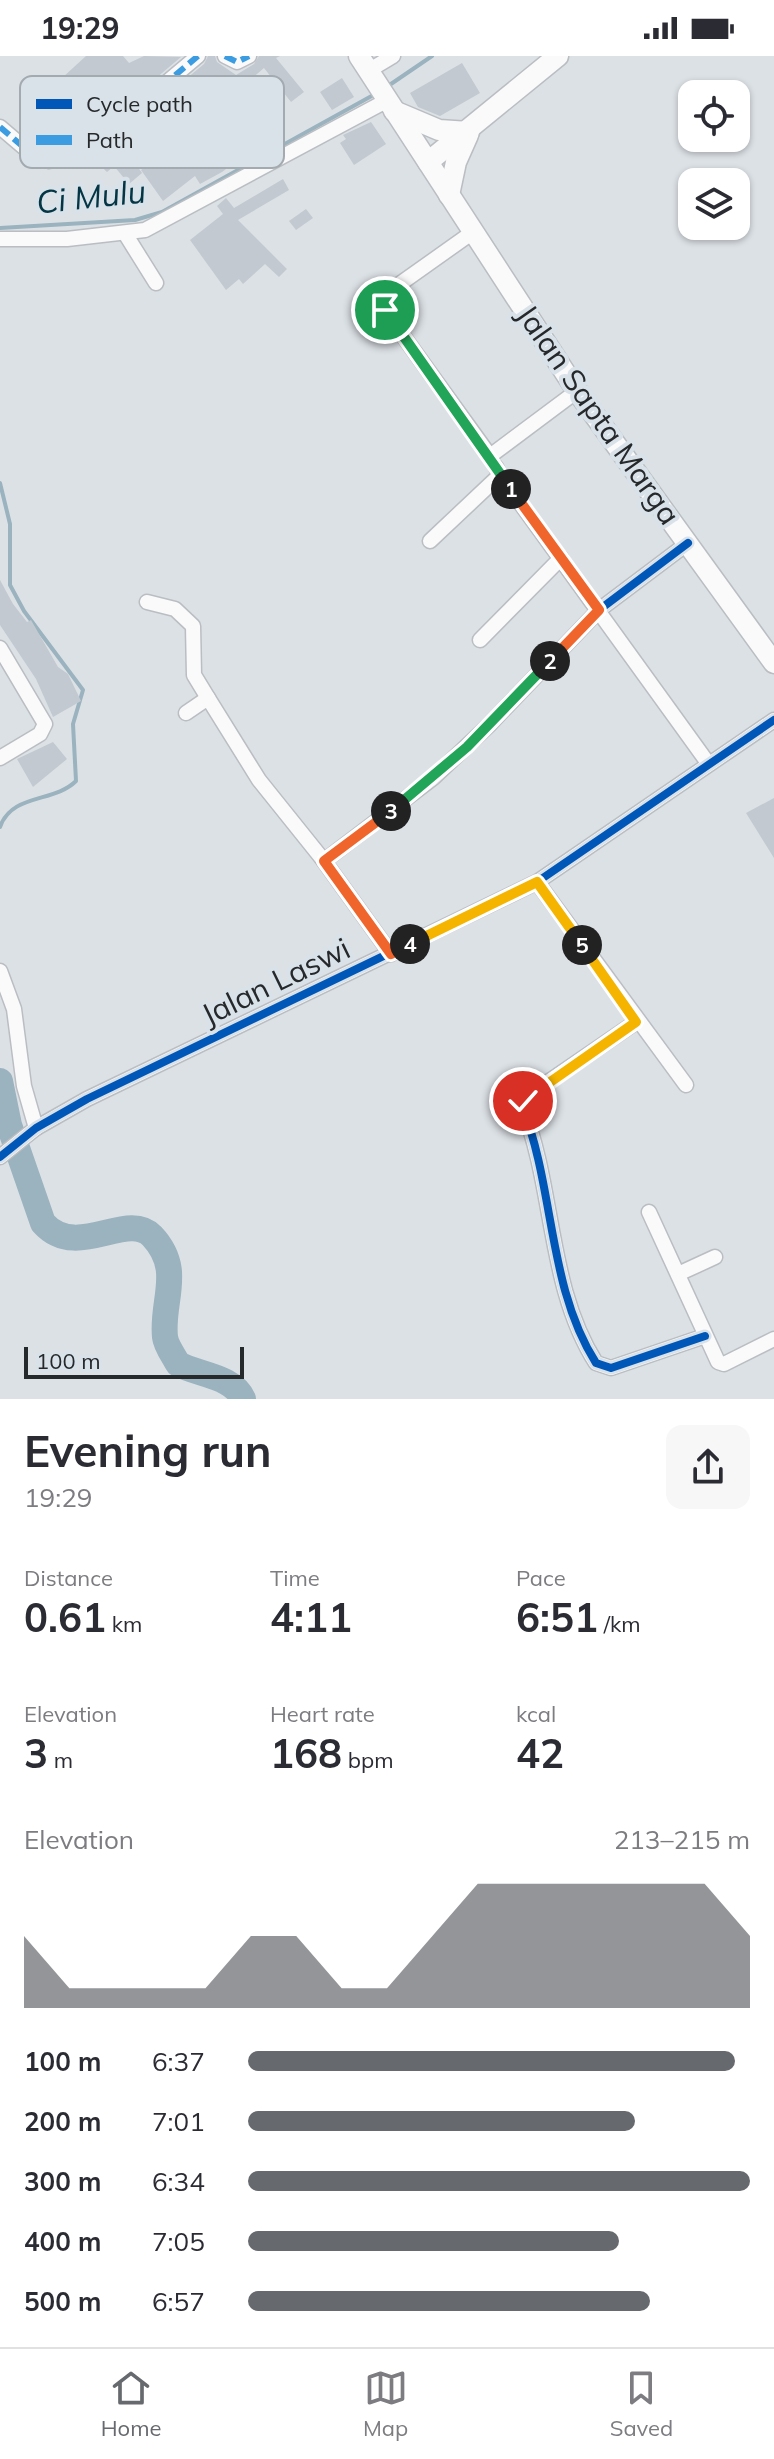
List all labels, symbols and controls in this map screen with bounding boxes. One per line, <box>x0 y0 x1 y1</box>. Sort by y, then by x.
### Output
text: 19:29 <box>40 9 119 47</box>
legend <box>20 76 284 168</box>
map controls <box>678 80 750 240</box>
button: locate <box>678 80 750 152</box>
text: Cycle path <box>86 90 193 118</box>
text: Path <box>86 126 134 154</box>
button: layers <box>678 168 750 240</box>
water label: Ci Mulu <box>34 170 148 222</box>
pin <box>351 276 419 344</box>
icon: arrive <box>363 288 407 332</box>
street label: Jalan Sapta Marga <box>509 297 689 532</box>
pin: 1 <box>491 469 531 509</box>
text: 1 <box>504 475 518 503</box>
pin: 2 <box>530 641 570 681</box>
text: 2 <box>543 647 557 675</box>
pin: 3 <box>371 791 411 831</box>
text: 3 <box>384 797 398 825</box>
pin: 4 <box>390 924 430 964</box>
pin: 5 <box>562 925 602 965</box>
street label: Jalan Laswi <box>195 929 356 1033</box>
text: 4 <box>403 930 417 958</box>
text: 5 <box>575 931 589 959</box>
pin <box>489 1067 557 1135</box>
icon: check <box>501 1079 545 1123</box>
scale bar <box>24 1343 244 1379</box>
text: 100 m <box>36 1347 101 1375</box>
text: Evening run <box>24 1423 271 1478</box>
button: share <box>666 1425 750 1509</box>
text: 19:29 <box>24 1481 92 1514</box>
text: Distance <box>24 1564 113 1592</box>
text: Time <box>270 1564 320 1592</box>
text: Pace <box>516 1564 566 1592</box>
text: 0.61 <box>24 1592 106 1642</box>
text: 4:11 <box>270 1592 352 1642</box>
text: 6:51 <box>516 1592 598 1642</box>
text: km <box>106 1610 142 1638</box>
text: /km <box>598 1610 641 1638</box>
text: Elevation <box>24 1700 117 1728</box>
text: Heart rate <box>270 1700 375 1728</box>
text: kcal <box>516 1700 556 1728</box>
text: 3 <box>24 1728 48 1778</box>
text: 168 <box>270 1728 342 1778</box>
text: 42 <box>516 1728 564 1778</box>
text: m <box>48 1746 73 1774</box>
text: bpm <box>342 1746 393 1774</box>
text: Elevation <box>24 1823 134 1856</box>
text: 213–215 m <box>614 1823 750 1856</box>
text: 100 m <box>24 2045 101 2078</box>
text: 6:37 <box>152 2045 205 2078</box>
text: 200 m <box>24 2105 101 2138</box>
text: 7:01 <box>152 2105 205 2138</box>
text: 300 m <box>24 2165 101 2198</box>
text: 6:34 <box>152 2165 205 2198</box>
text: 400 m <box>24 2225 101 2258</box>
text: 7:05 <box>152 2225 205 2258</box>
text: 500 m <box>24 2285 101 2318</box>
text: 6:57 <box>152 2285 205 2318</box>
tab: Home <box>101 2366 161 2442</box>
tab: Map <box>363 2366 408 2442</box>
tab: Saved <box>610 2366 673 2442</box>

